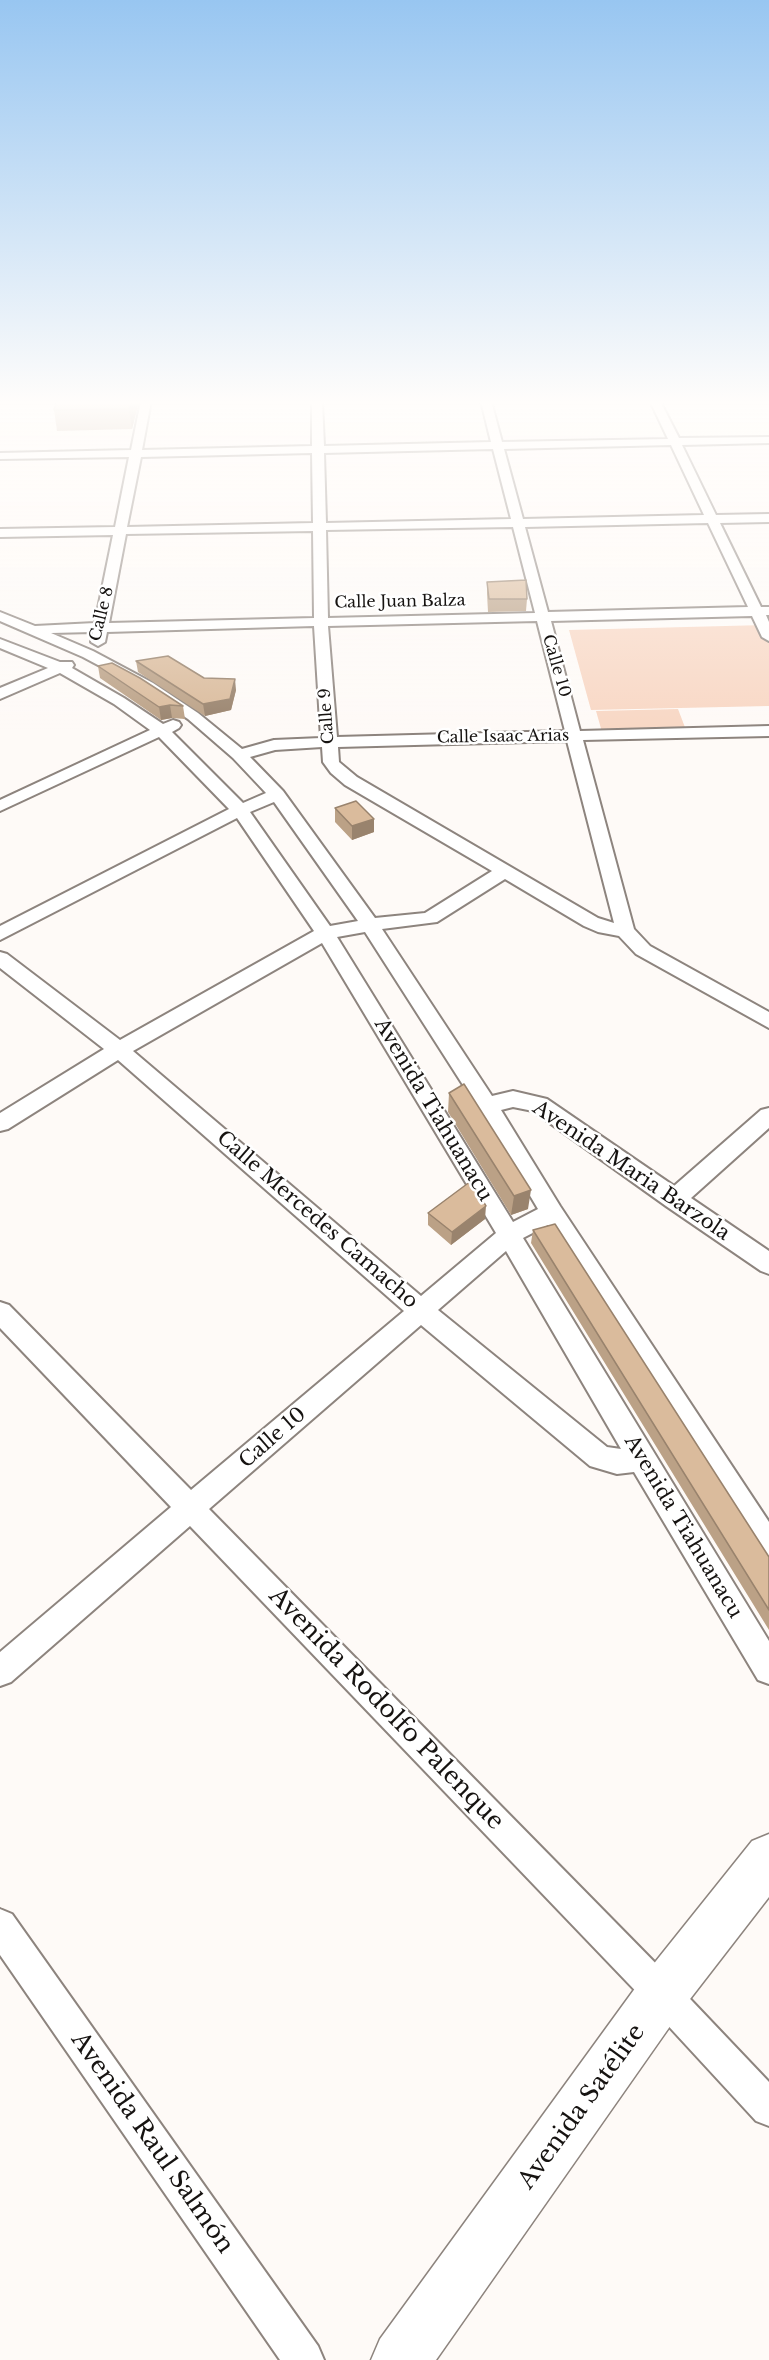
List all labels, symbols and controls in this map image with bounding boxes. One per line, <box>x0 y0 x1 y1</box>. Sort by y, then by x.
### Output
street label: Calle 8 <box>86 585 118 643</box>
street label: Calle Juan Balza <box>334 591 466 613</box>
street label: Calle 10 <box>538 632 574 700</box>
street label: Calle 9 <box>315 687 339 745</box>
street label: Calle Isaac Arias <box>437 726 569 748</box>
street label: Avenida Tiahuanacu <box>369 1014 497 1206</box>
street label: Avenida Maria Barzola <box>528 1096 734 1246</box>
street label: Calle Mercedes Camacho <box>212 1126 422 1314</box>
street label: Calle 10 <box>235 1403 311 1473</box>
street label: Avenida Tiahuanacu <box>619 1431 747 1623</box>
street label: Avenida Rodolfo Palenque <box>263 1582 509 1836</box>
street label: Avenida Satélite <box>513 2019 651 2195</box>
street label: Avenida Raul Salmón <box>65 2027 239 2259</box>

